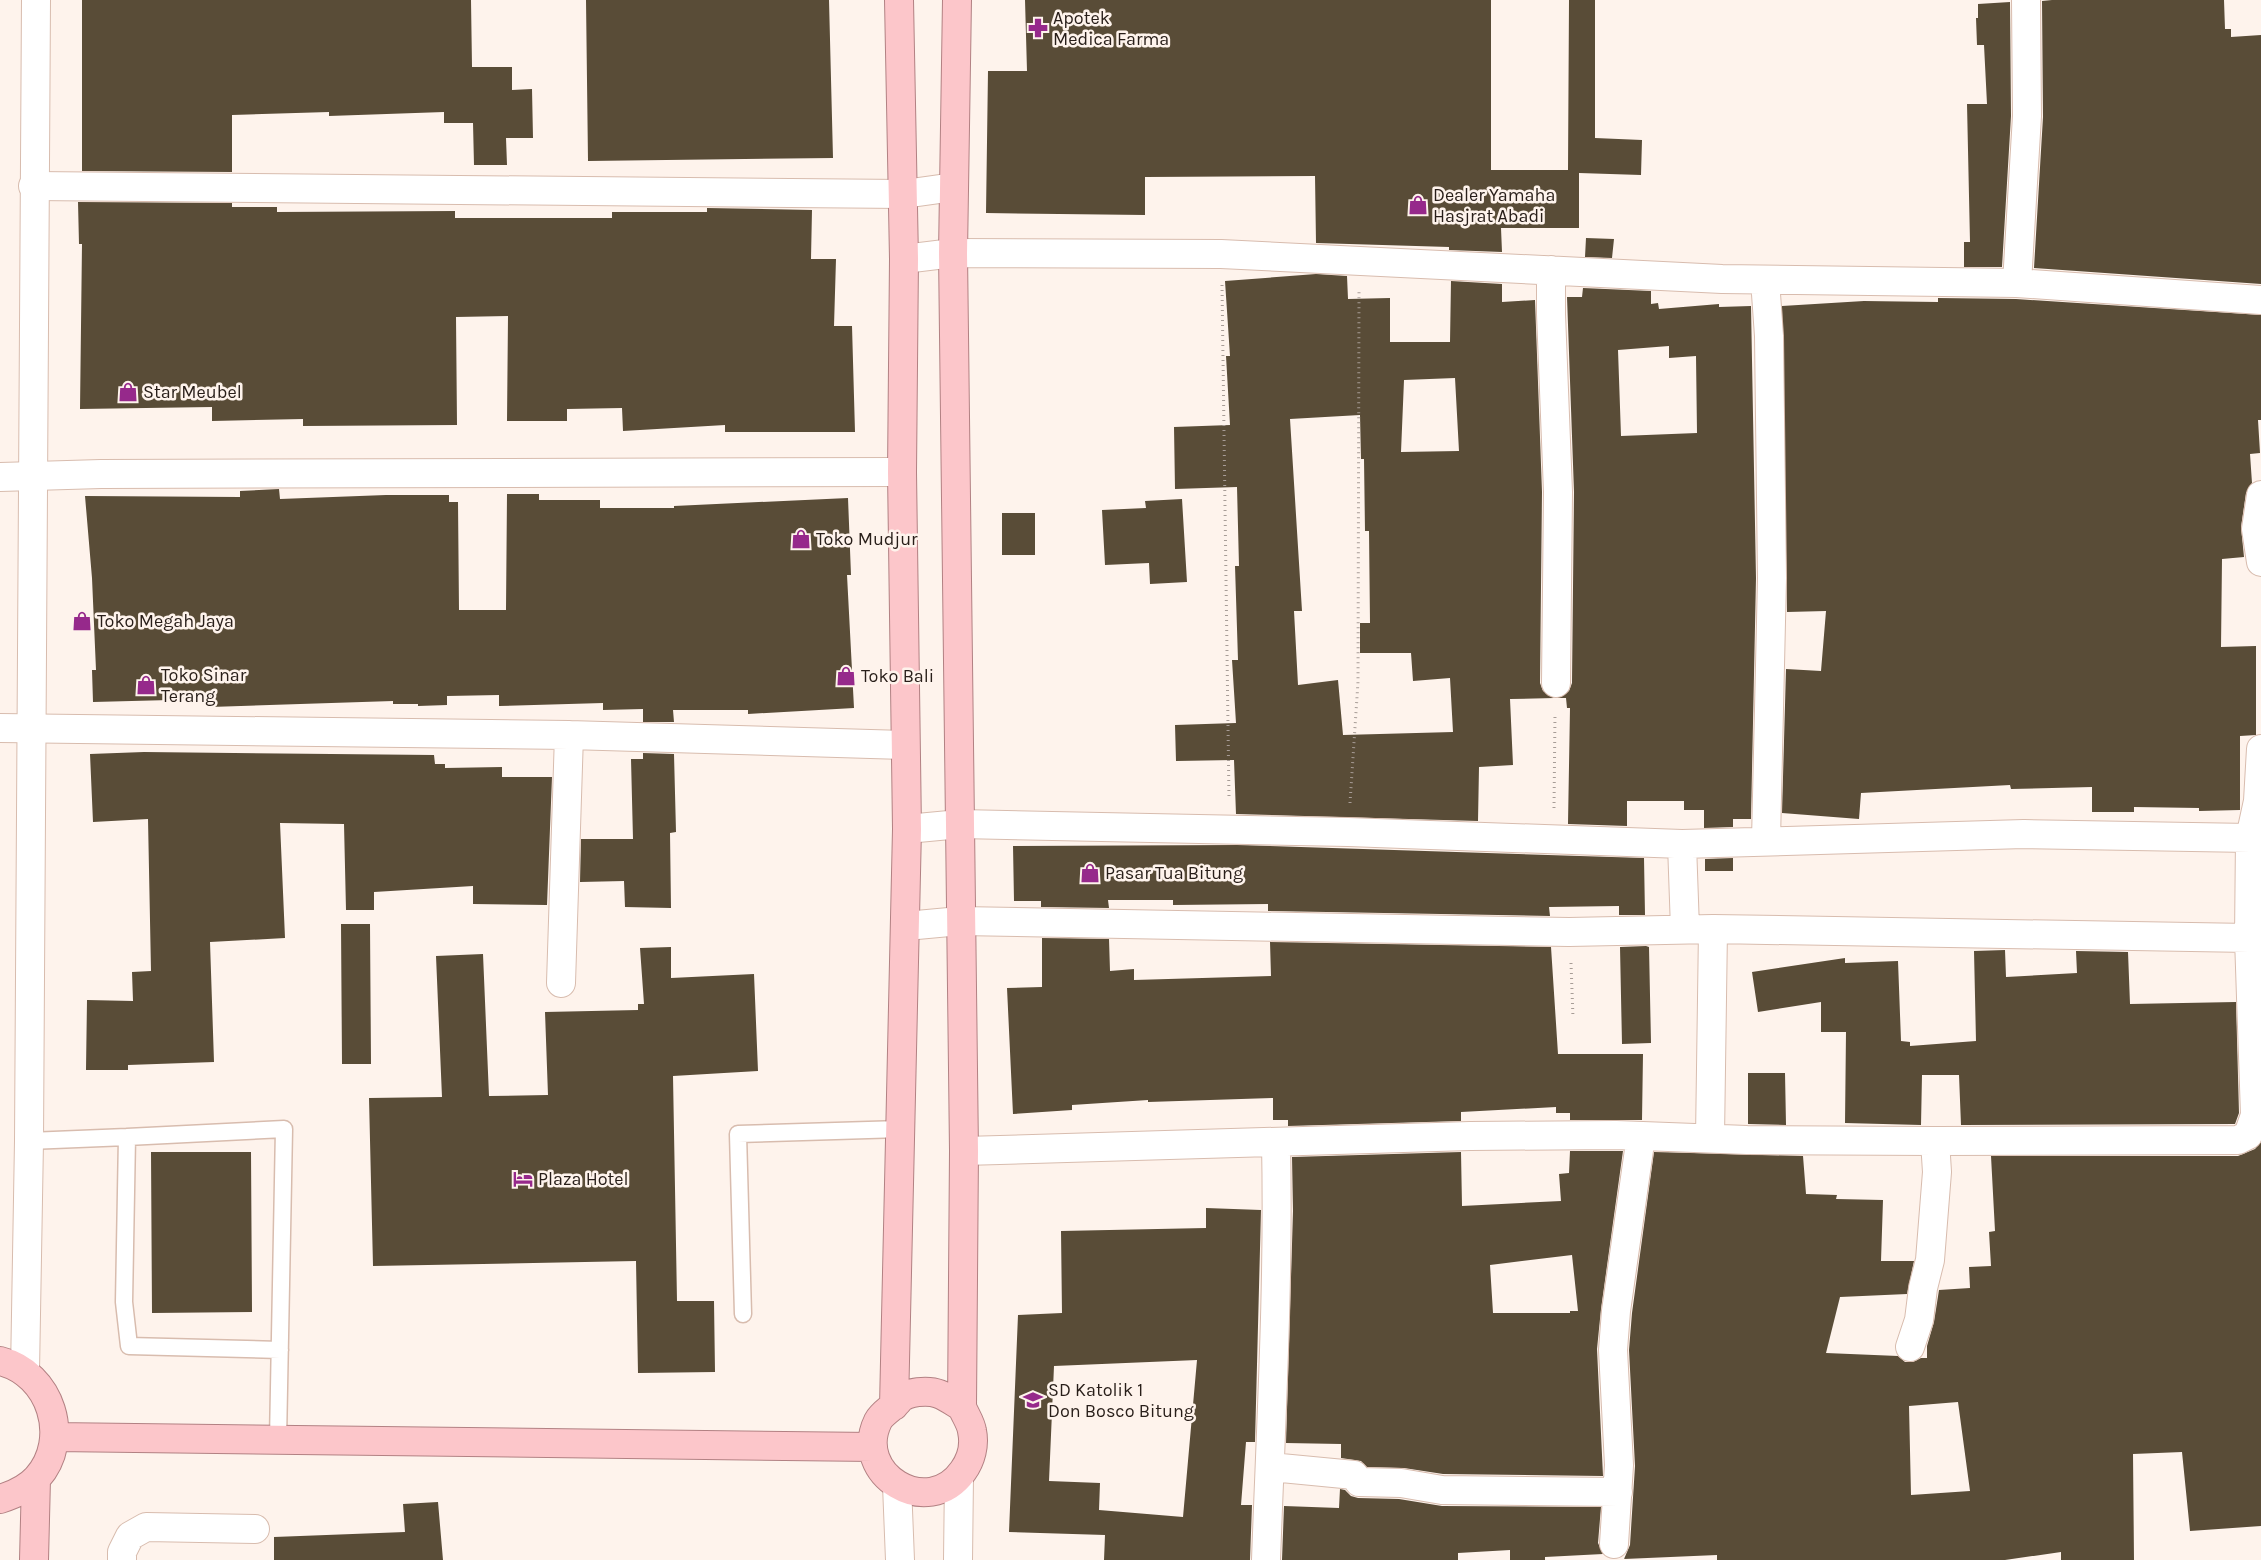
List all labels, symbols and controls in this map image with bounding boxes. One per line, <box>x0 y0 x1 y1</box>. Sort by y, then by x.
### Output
place label: Apotek Medica Farma <box>1053 7 1169 50</box>
pharmacy icon: Apotek Medica Farma <box>1027 17 1049 39</box>
place label: Dealer Yamaha Hasjrat Abadi <box>1433 184 1555 227</box>
shop icon: Dealer Yamaha Hasjrat Abadi <box>1407 194 1429 216</box>
shop icon: Star Meubel <box>117 381 139 403</box>
place label: Star Meubel <box>143 381 242 403</box>
shop icon: Toko Mudjur <box>790 528 812 550</box>
place label: Toko Mudjur <box>816 528 918 550</box>
shop icon: Toko Megah Jaya <box>71 610 93 632</box>
place label: Toko Megah Jaya <box>97 610 234 632</box>
place label: Toko Sinar Terang <box>161 664 247 707</box>
shop icon: Toko Bali <box>835 665 857 687</box>
place label: Toko Bali <box>861 665 934 687</box>
shop icon: Toko Sinar Terang <box>135 674 157 696</box>
shop icon: Pasar Tua Bitung <box>1079 862 1101 884</box>
place label: Pasar Tua Bitung <box>1105 862 1243 884</box>
hotel icon: Plaza Hotel <box>512 1168 534 1190</box>
place label: Plaza Hotel <box>538 1168 629 1190</box>
place label: SD Katolik 1 Don Bosco Bitung <box>1048 1379 1194 1422</box>
school or university icon: SD Katolik 1 Don Bosco Bitung <box>1022 1389 1044 1411</box>

